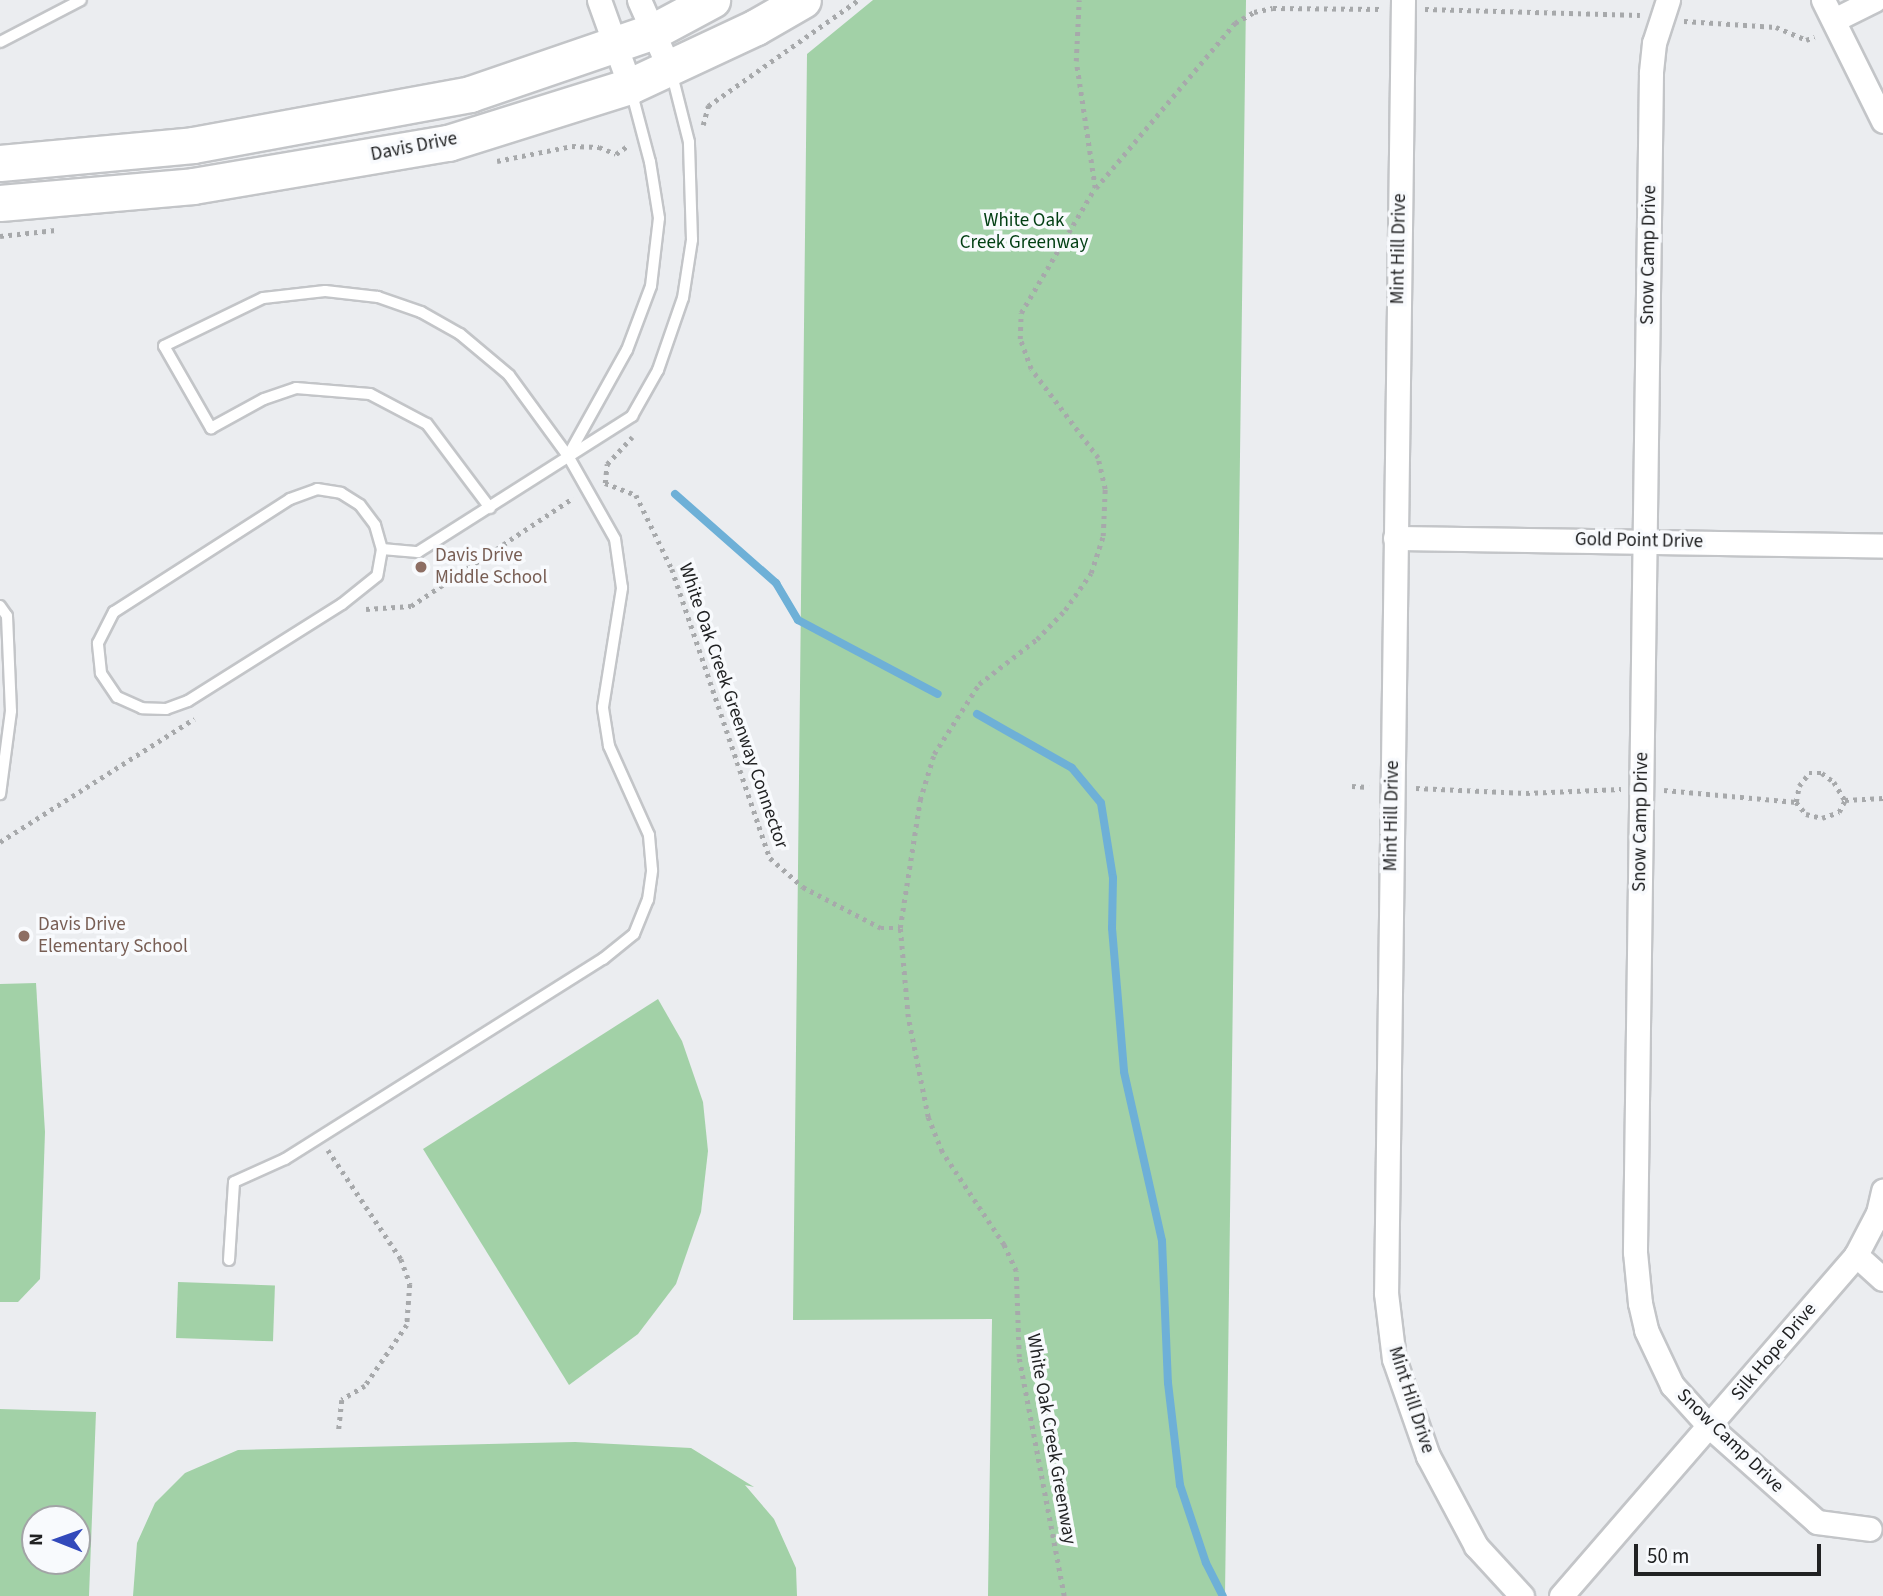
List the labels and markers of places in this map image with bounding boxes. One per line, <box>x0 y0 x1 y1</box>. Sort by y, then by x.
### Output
place label: Davis Drive Middle School <box>435 545 547 589</box>
marker: Davis Drive Middle School <box>413 559 429 575</box>
place label: Davis Drive Elementary School <box>38 914 188 958</box>
marker: Davis Drive Elementary School <box>16 928 32 944</box>

